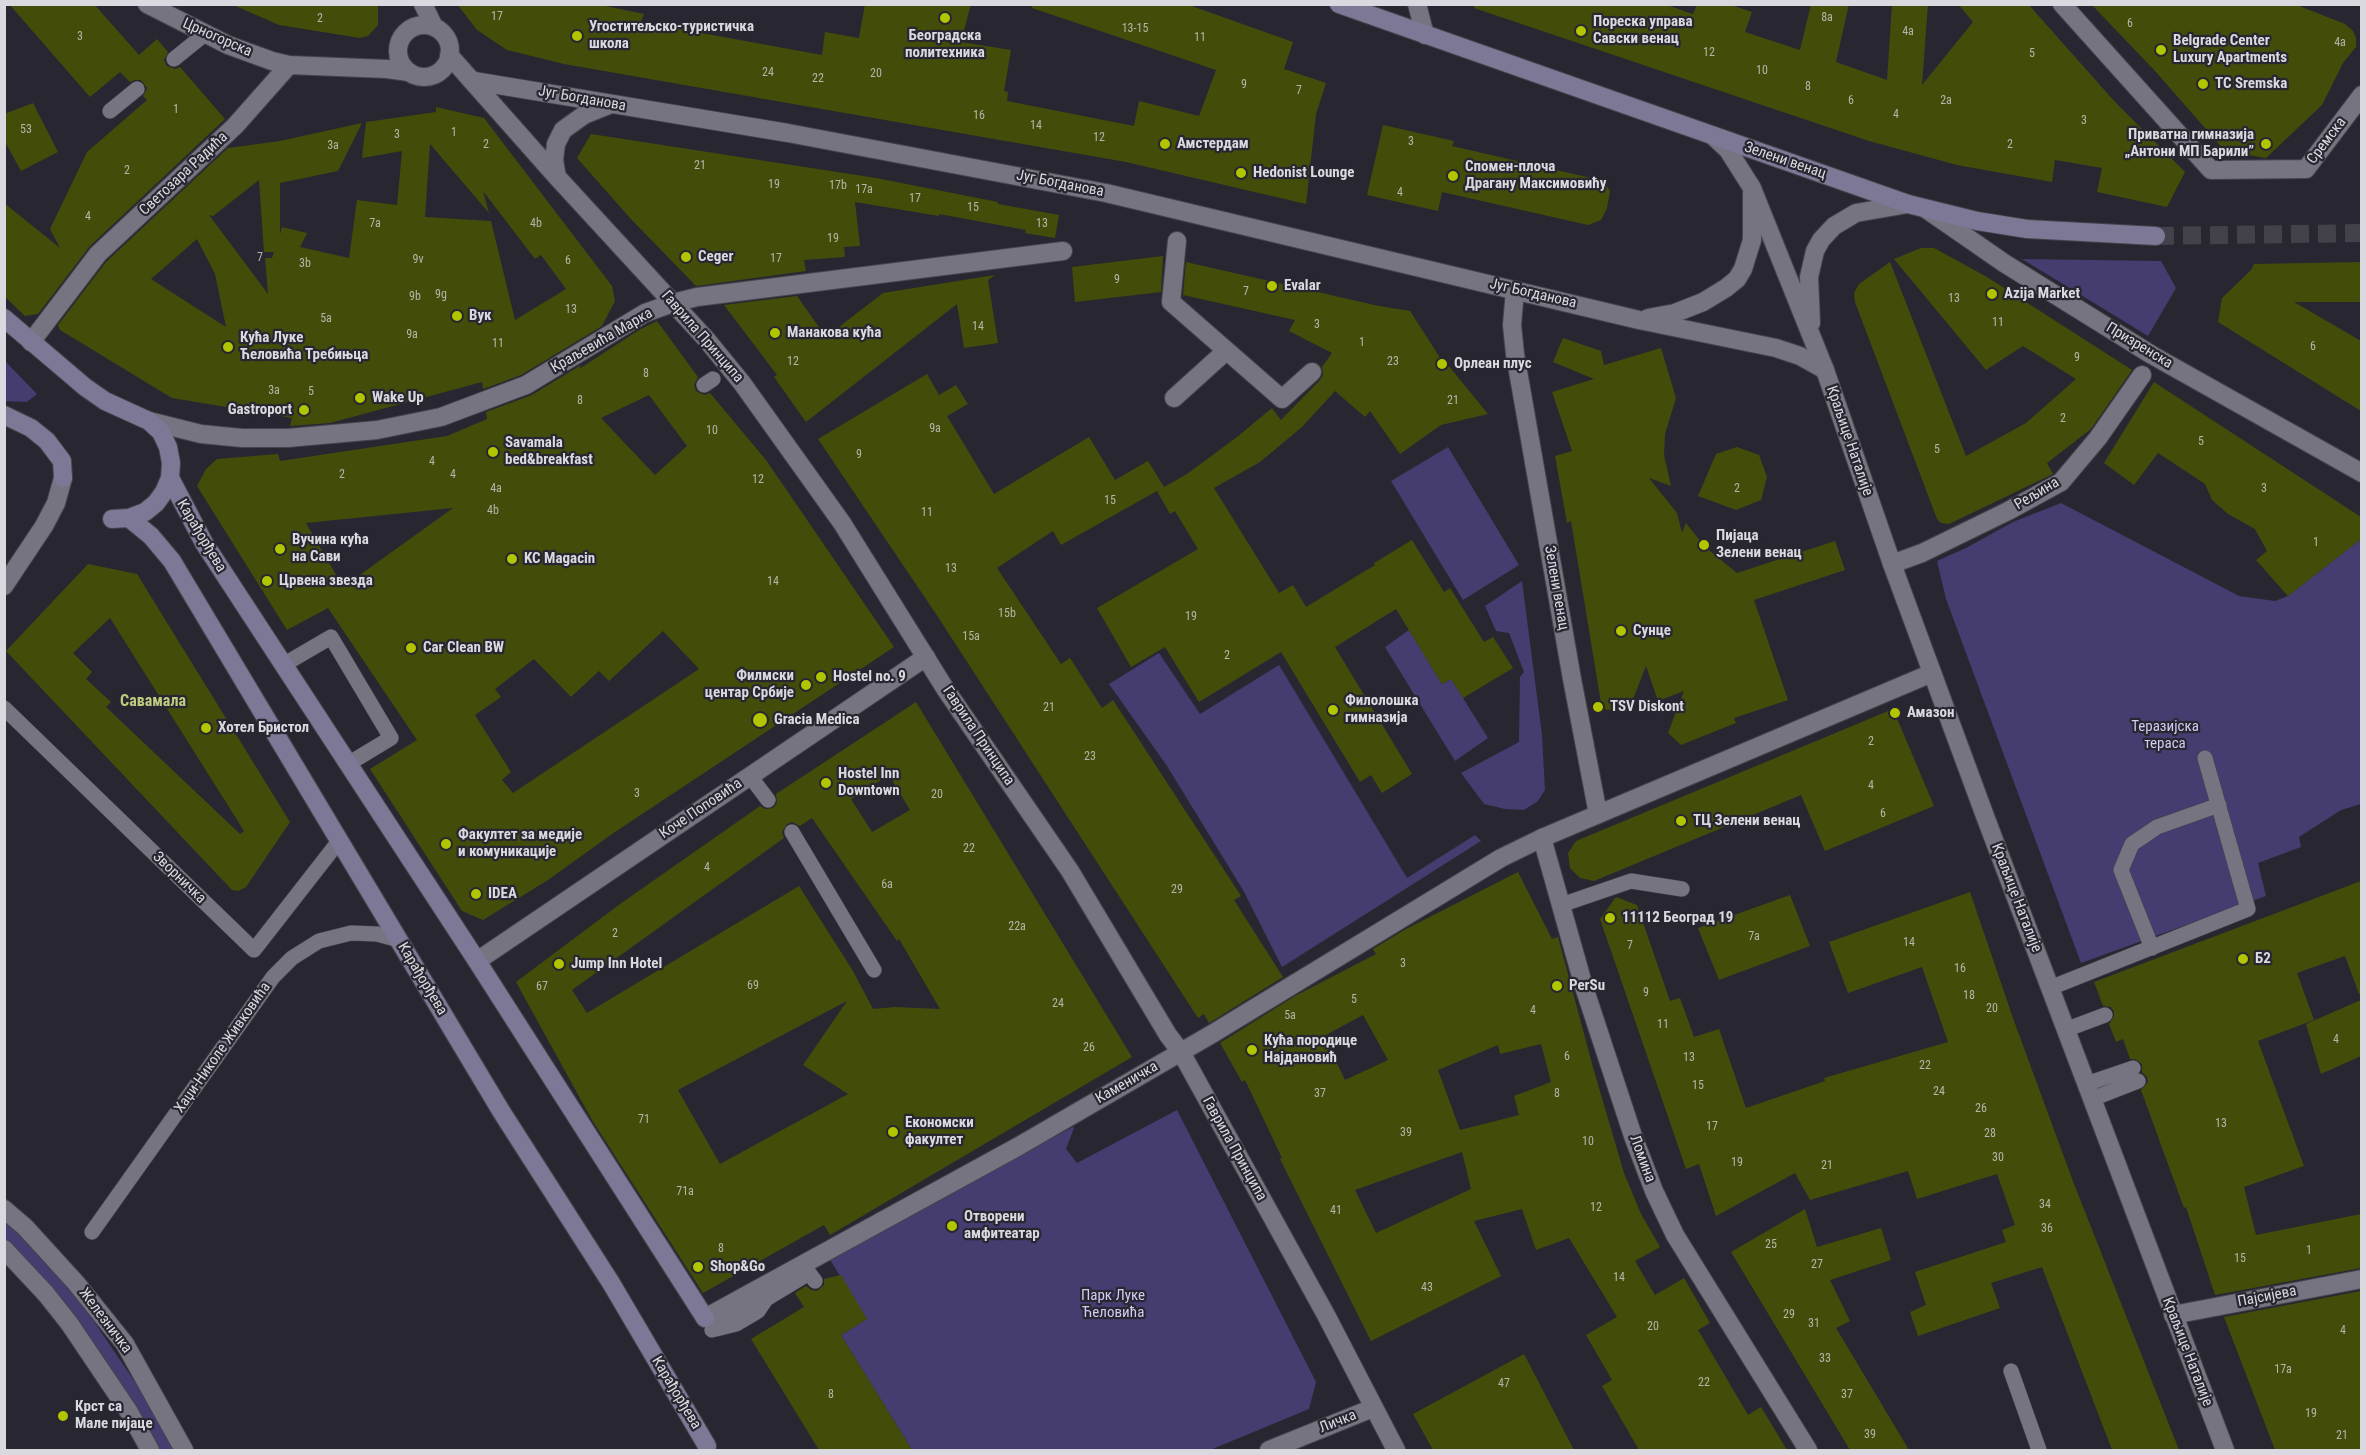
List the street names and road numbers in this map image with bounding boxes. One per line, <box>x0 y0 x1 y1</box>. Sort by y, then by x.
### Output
street label: Црногорска <box>180 15 254 61</box>
street label: Југ Богданова <box>537 82 627 116</box>
street label: Сремска <box>2304 114 2350 168</box>
street label: Светозара Радића <box>136 128 232 220</box>
street label: Зелени венац <box>1742 139 1828 183</box>
street label: Југ Богданова <box>1015 167 1105 201</box>
street label: Југ Богданова <box>1488 275 1578 313</box>
street label: Гаврила Принципа <box>657 287 747 387</box>
street label: Краљевића Марка <box>548 305 656 377</box>
street label: Призренска <box>2102 319 2176 373</box>
street label: Краљице Наталије <box>1822 384 1876 498</box>
street label: Рељина <box>2012 474 2062 514</box>
street label: Карађорђева <box>172 496 230 576</box>
street label: Зелени венац <box>1540 544 1572 632</box>
street label: Гаврила Принципа <box>938 683 1018 789</box>
street label: Коче Поповића <box>656 775 746 843</box>
street label: Краљице Наталије <box>1987 841 2045 955</box>
street label: Зворничка <box>149 848 209 908</box>
street label: Карађорђева <box>393 939 451 1019</box>
street label: Хаџи-Николе Живковића <box>171 979 275 1117</box>
street label: Каменичка <box>1093 1058 1161 1108</box>
street label: Гаврила Принципа <box>1198 1094 1270 1204</box>
street label: Ломина <box>1625 1133 1659 1185</box>
street label: Пајсијева <box>2236 1282 2298 1312</box>
street label: Железничка <box>75 1285 135 1357</box>
street label: Краљице Наталије <box>2158 1295 2216 1409</box>
street label: Карађорђева <box>647 1353 705 1433</box>
street label: Личка <box>1317 1406 1359 1438</box>

